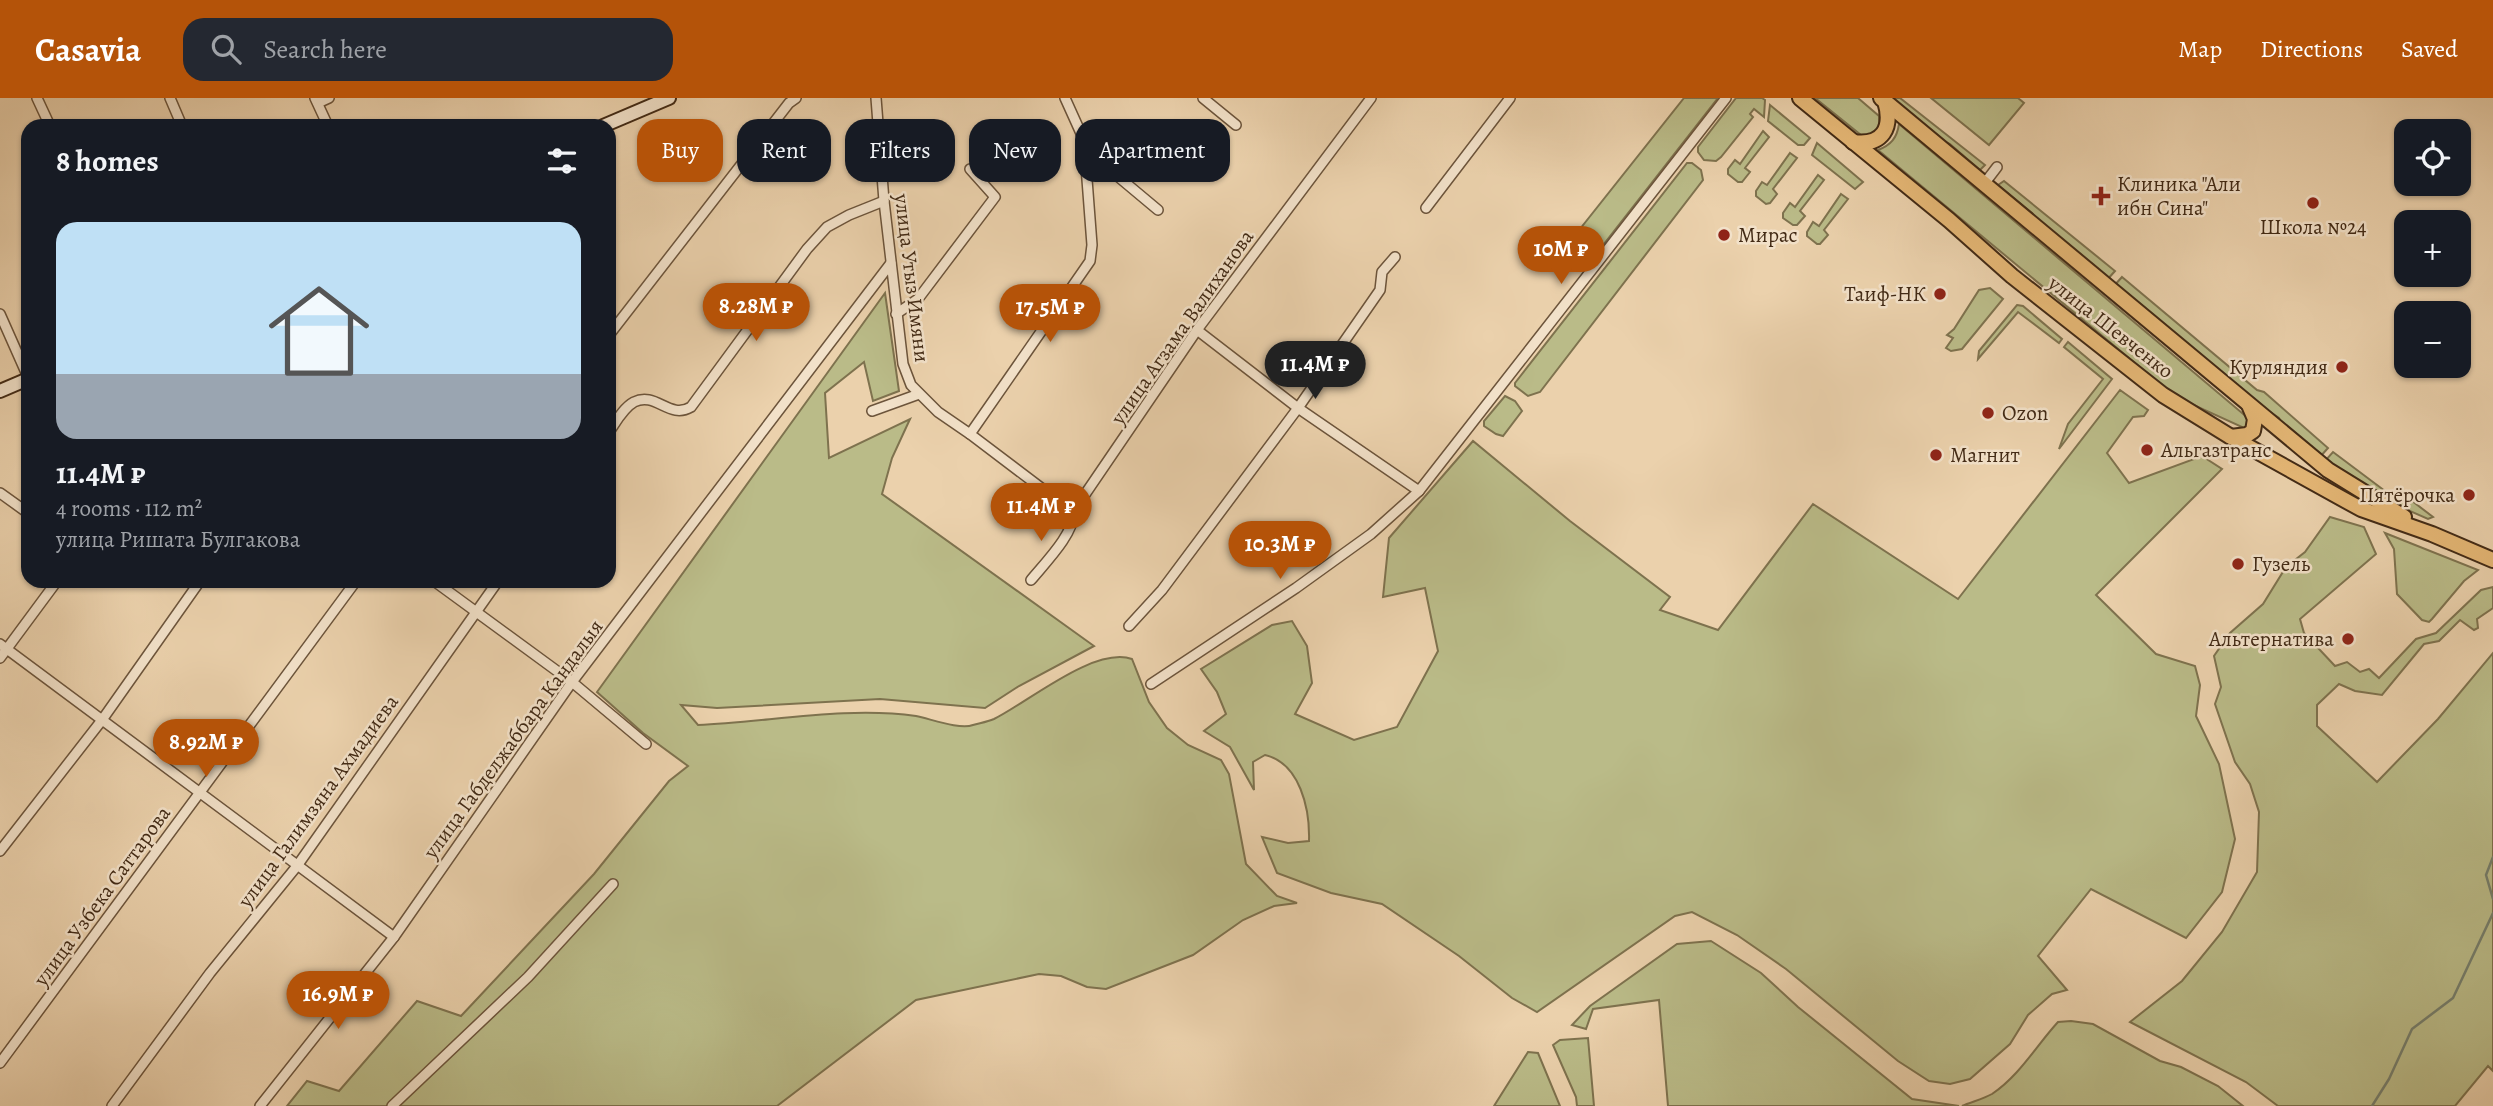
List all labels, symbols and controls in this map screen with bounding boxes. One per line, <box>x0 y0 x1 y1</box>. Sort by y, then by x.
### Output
search box <box>183 18 673 81</box>
text: Casavia <box>35 27 141 72</box>
icon: search <box>207 30 245 68</box>
text: Search here <box>263 32 387 67</box>
text: Map <box>2178 33 2222 65</box>
text: Directions <box>2260 33 2363 65</box>
text: Saved <box>2401 33 2458 65</box>
chip: Buy <box>637 119 723 182</box>
chip: Rent <box>737 119 831 182</box>
chip: Filters <box>845 119 955 182</box>
chip: New <box>969 119 1061 182</box>
chip: Apartment <box>1075 119 1230 182</box>
map controls <box>2394 119 2471 378</box>
button: locate <box>2394 119 2471 196</box>
text: 8 homes <box>56 141 159 181</box>
icon: filters <box>543 142 581 180</box>
place label: Клиника "Али ибн Сина" <box>2117 170 2241 222</box>
marker: Клиника "Али ибн Сина" <box>2091 186 2111 206</box>
street label: улица Утыз Имяни <box>888 191 936 364</box>
marker: Школа №24 <box>2305 195 2321 211</box>
button: + <box>2394 210 2471 287</box>
place label: Школа №24 <box>2259 213 2367 241</box>
place label: Мирас <box>1738 221 1798 249</box>
street label: улица Агзама Валиханова <box>1103 224 1260 431</box>
pin: 10M ₽ <box>1512 226 1610 286</box>
marker: Мирас <box>1716 227 1732 243</box>
text: 10M ₽ <box>1534 233 1588 264</box>
icon: home <box>256 268 382 394</box>
street label: улица Шевченко <box>2042 268 2180 385</box>
place label: Таиф-НК <box>1844 280 1927 308</box>
pin: 8.28M ₽ <box>691 284 821 343</box>
pin: 17.5M ₽ <box>985 285 1115 344</box>
marker: Таиф-НК <box>1932 286 1948 302</box>
text: 8.28M ₽ <box>719 290 793 321</box>
text: 17.5M ₽ <box>1015 291 1085 322</box>
button: − <box>2394 301 2471 378</box>
pin: 11.4M ₽ <box>1250 342 1380 401</box>
text: 11.4M ₽ <box>1281 348 1349 379</box>
place label: Курляндия <box>2229 353 2328 381</box>
marker: Курляндия <box>2334 359 2350 375</box>
place label: Ozon <box>2002 399 2048 427</box>
marker: Ozon <box>1980 405 1996 421</box>
place label: Альгазтранс <box>2160 436 2272 464</box>
place label: Магнит <box>1950 441 2020 469</box>
marker: Альгазтранс <box>2139 442 2155 458</box>
marker: Магнит <box>1928 447 1944 463</box>
text: 11.4M ₽ <box>56 453 146 493</box>
place label: Пятёрочка <box>2359 481 2455 509</box>
pin: 11.4M ₽ <box>976 484 1106 543</box>
marker: Пятёрочка <box>2461 487 2477 503</box>
text: 11.4M ₽ <box>1007 490 1075 521</box>
text: 4 rooms · 112 m² <box>56 493 202 524</box>
pin: 10.3M ₽ <box>1215 522 1345 581</box>
text: улица Ришата Булгакова <box>56 524 300 555</box>
text: 10.3M ₽ <box>1244 528 1316 559</box>
place label: Гузель <box>2252 550 2310 578</box>
marker: Гузель <box>2230 556 2246 572</box>
street label: улица Габделжаббара Кандалыя <box>416 614 609 865</box>
place label: Альтернатива <box>2208 625 2334 653</box>
marker: Альтернатива <box>2340 631 2356 647</box>
street label: улица Галимзяна Ахмадиева <box>231 689 405 914</box>
pin: 8.92M ₽ <box>141 720 271 779</box>
text: 8.92M ₽ <box>169 726 243 757</box>
street label: улица Узбека Саттарова <box>27 800 177 993</box>
pin: 16.9M ₽ <box>273 972 403 1031</box>
text: 16.9M ₽ <box>303 978 373 1009</box>

